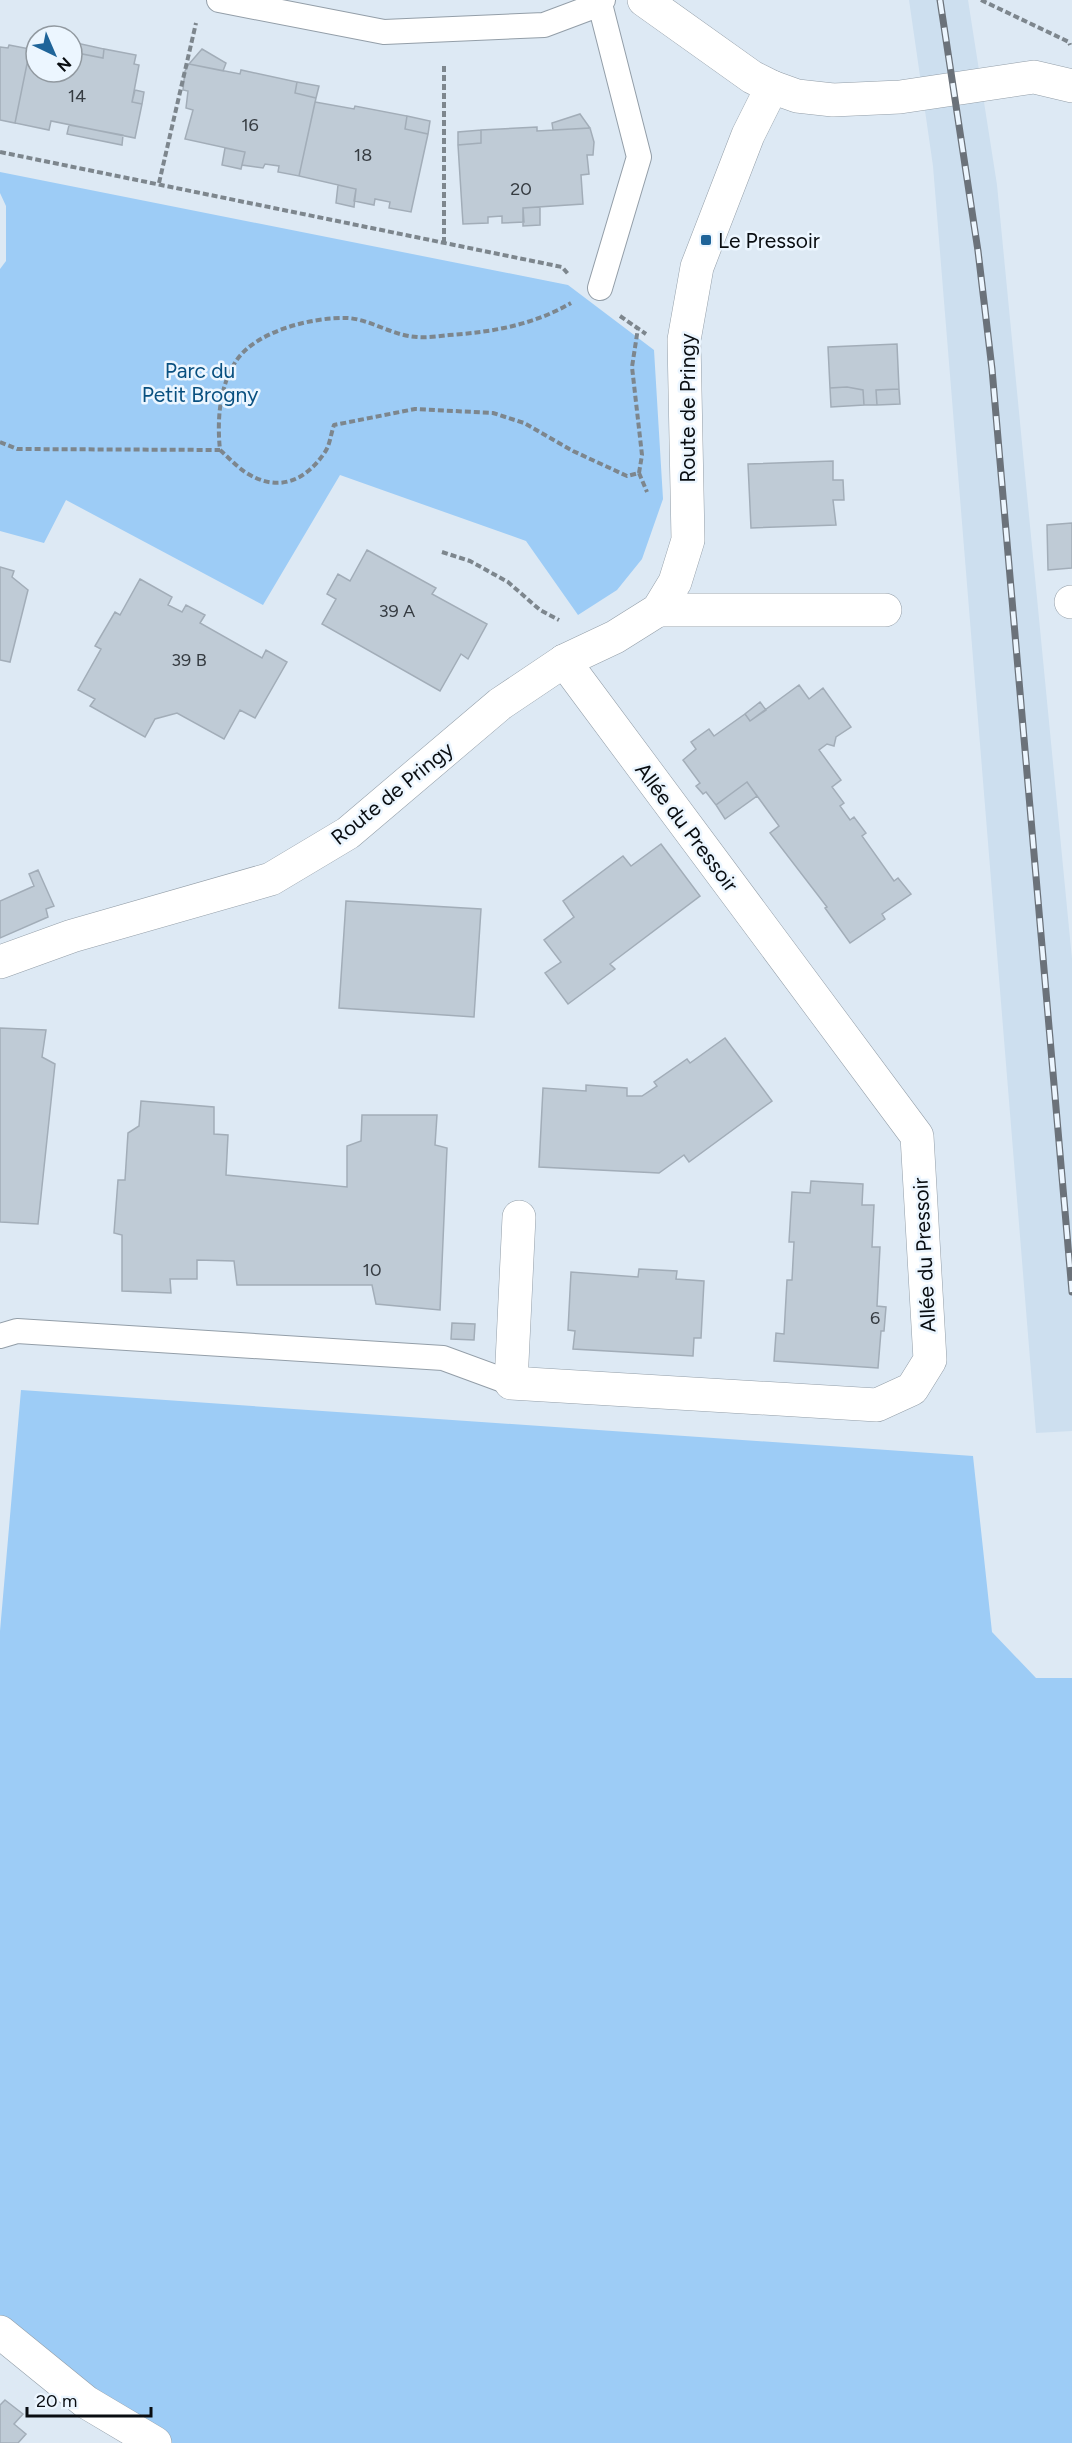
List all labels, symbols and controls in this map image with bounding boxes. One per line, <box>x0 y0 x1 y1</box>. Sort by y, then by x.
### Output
north arrow <box>24 24 84 84</box>
text: N <box>53 53 75 76</box>
house number: 14 <box>68 85 86 107</box>
house number: 16 <box>241 114 259 136</box>
house number: 18 <box>354 144 372 166</box>
house number: 20 <box>510 178 532 200</box>
place label: Le Pressoir <box>718 228 820 253</box>
marker: Le Pressoir <box>699 233 713 247</box>
street label: Route de Pringy <box>675 333 700 483</box>
park label: Parc du Petit Brogny <box>142 358 258 407</box>
house number: 39 A <box>379 600 415 622</box>
house number: 39 B <box>171 649 207 671</box>
street label: Route de Pringy <box>326 736 458 850</box>
street label: Allée du Pressoir <box>630 758 744 896</box>
street label: Allée du Pressoir <box>907 1177 941 1333</box>
house number: 10 <box>363 1259 381 1281</box>
house number: 6 <box>870 1307 880 1329</box>
scale bar <box>27 2380 152 2418</box>
text: 20 m <box>36 2390 77 2412</box>

